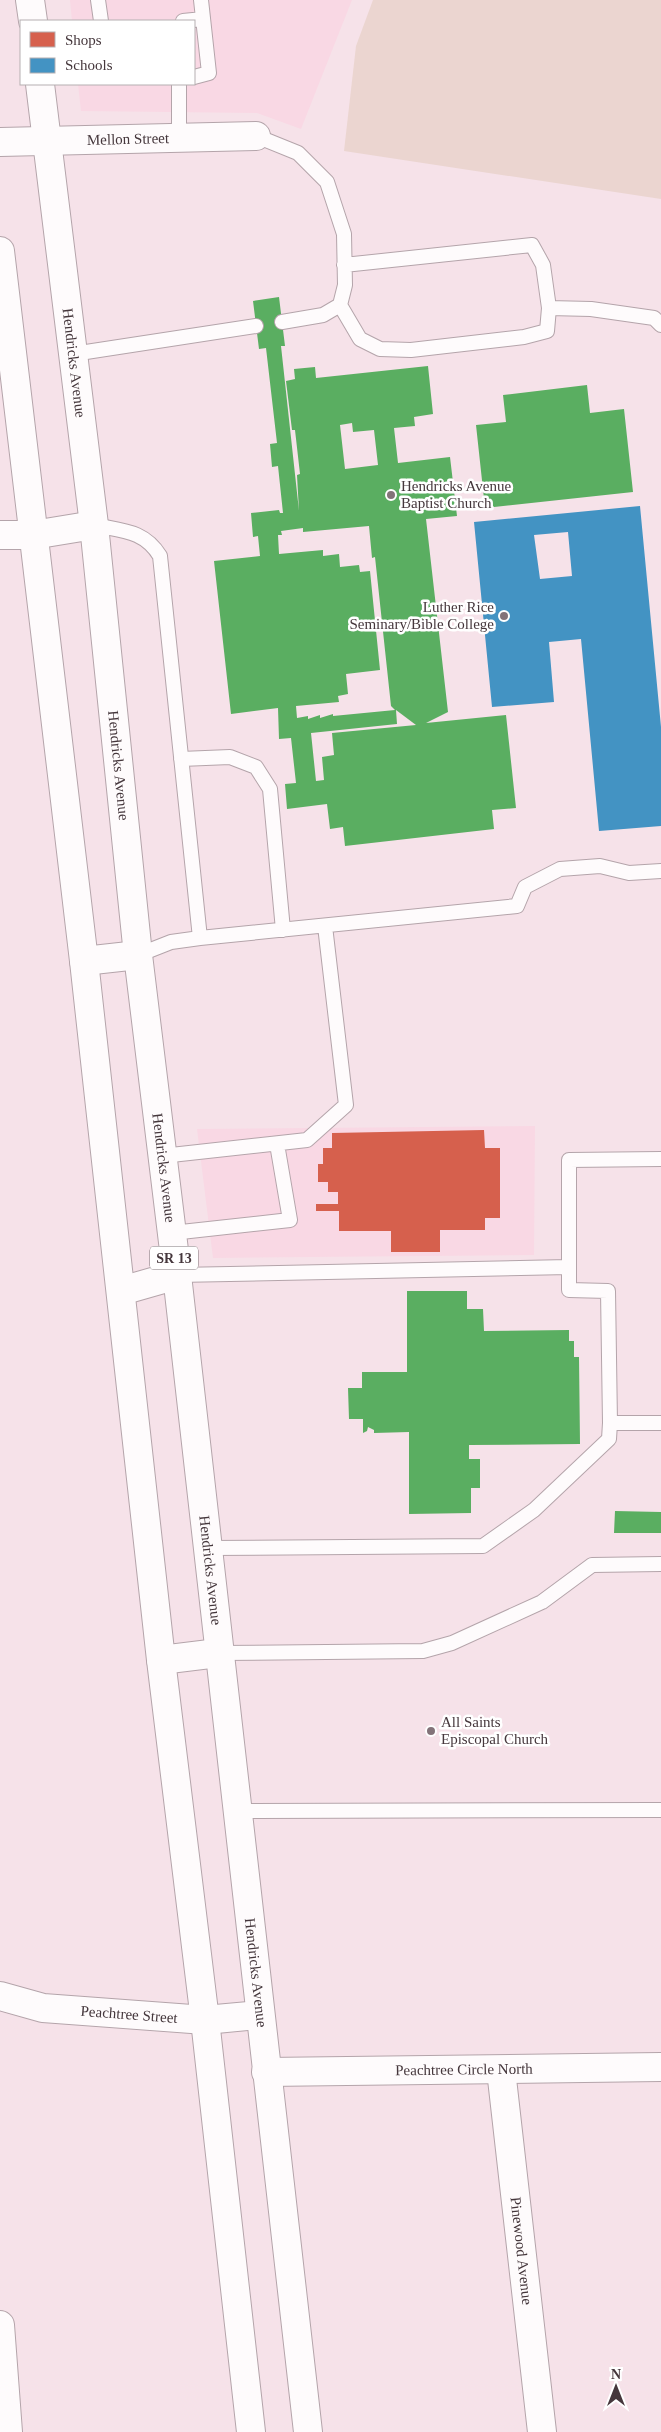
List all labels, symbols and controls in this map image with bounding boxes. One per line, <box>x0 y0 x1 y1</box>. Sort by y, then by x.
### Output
legend <box>20 20 195 85</box>
text: Shops <box>65 32 102 48</box>
text: Schools <box>65 57 113 73</box>
street label: Mellon Street <box>87 130 170 148</box>
street label: Hendricks Avenue <box>60 307 89 419</box>
place label: Hendricks Avenue Baptist Church <box>401 478 511 511</box>
marker: Hendricks Avenue Baptist Church <box>385 489 397 501</box>
place label: Luther Rice Seminary/Bible College <box>349 599 494 632</box>
marker: Luther Rice Seminary/Bible College <box>498 610 510 622</box>
street label: Hendricks Avenue <box>105 710 132 821</box>
street label: Hendricks Avenue <box>149 1112 179 1224</box>
road number: SR 13 <box>150 1246 198 1270</box>
street label: Hendricks Avenue <box>196 1515 225 1626</box>
place label: All Saints Episcopal Church <box>441 1714 549 1747</box>
marker: All Saints Episcopal Church <box>425 1725 437 1737</box>
street label: Hendricks Avenue <box>242 1917 270 2029</box>
street label: Peachtree Street <box>80 2003 179 2026</box>
street label: Peachtree Circle North <box>395 2061 533 2078</box>
street label: Pinewood Avenue <box>507 2196 536 2306</box>
north arrow <box>591 2362 641 2412</box>
text: N <box>611 2367 621 2382</box>

